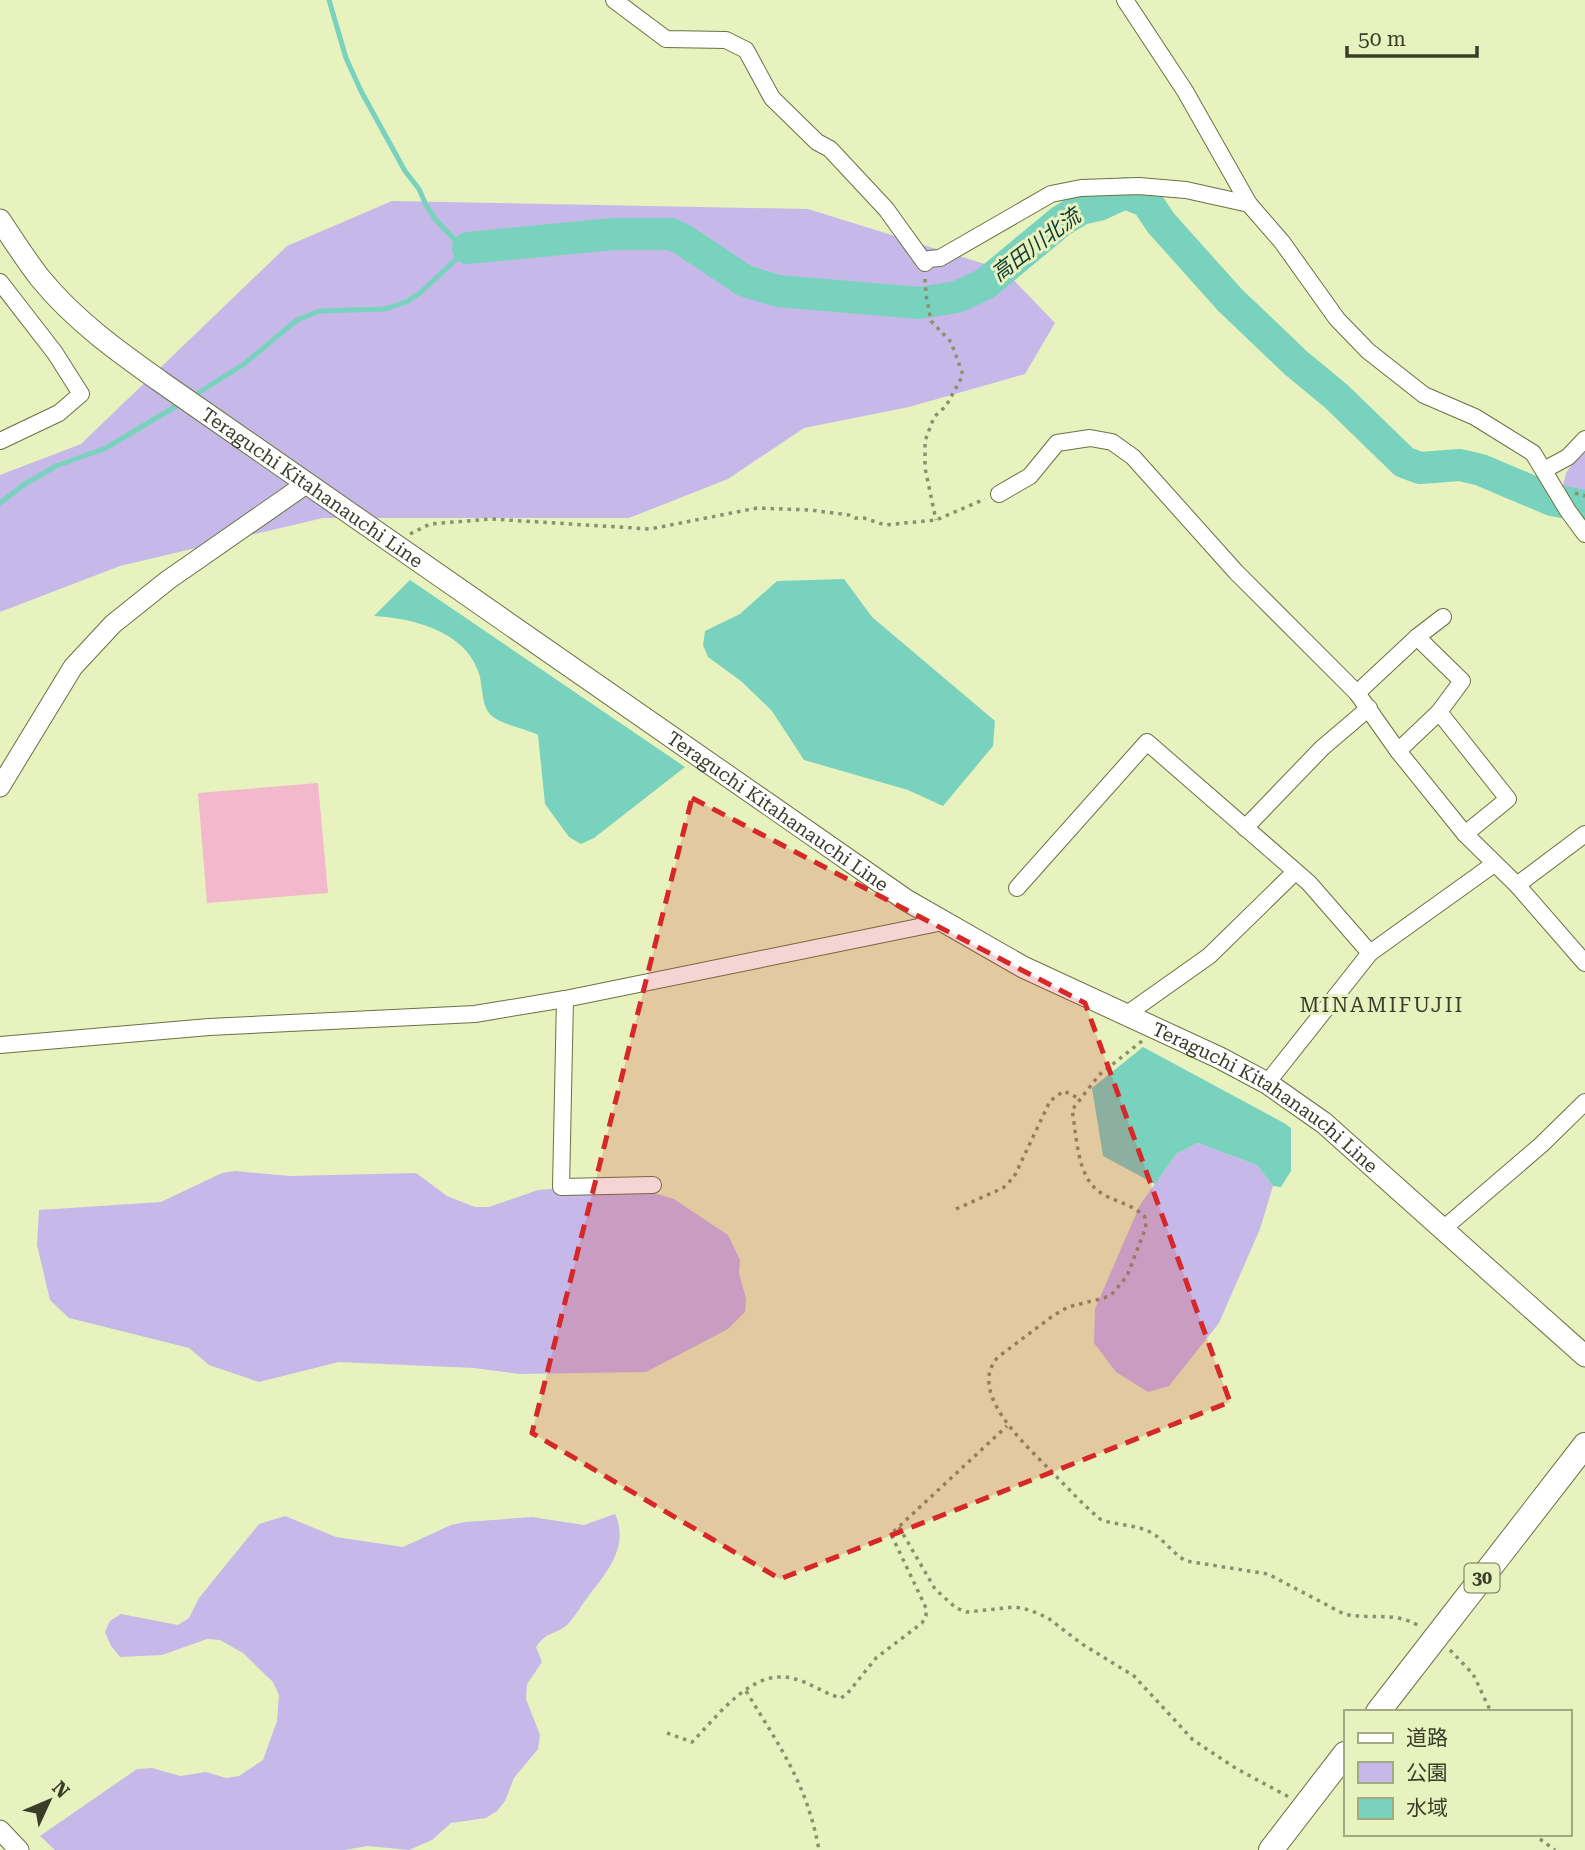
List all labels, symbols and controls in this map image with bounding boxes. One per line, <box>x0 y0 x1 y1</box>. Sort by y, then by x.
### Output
scale bar <box>1347 14 1476 58</box>
text: 50 m <box>1358 27 1406 51</box>
water label: 高田川北流 <box>987 202 1088 286</box>
street label: Teraguchi Kitahanauchi Line <box>197 403 427 573</box>
street label: Teraguchi Kitahanauchi Line <box>662 726 893 896</box>
district label: MINAMIFUJII <box>1300 993 1464 1017</box>
street label: Teraguchi Kitahanauchi Line <box>1149 1017 1383 1178</box>
road number: 30 <box>1464 1563 1500 1592</box>
legend <box>1344 1710 1571 1836</box>
text: 道路 <box>1406 1726 1448 1750</box>
text: 公園 <box>1406 1761 1448 1785</box>
north arrow <box>14 1766 84 1836</box>
text: N <box>48 1776 74 1803</box>
text: 水域 <box>1406 1796 1448 1820</box>

